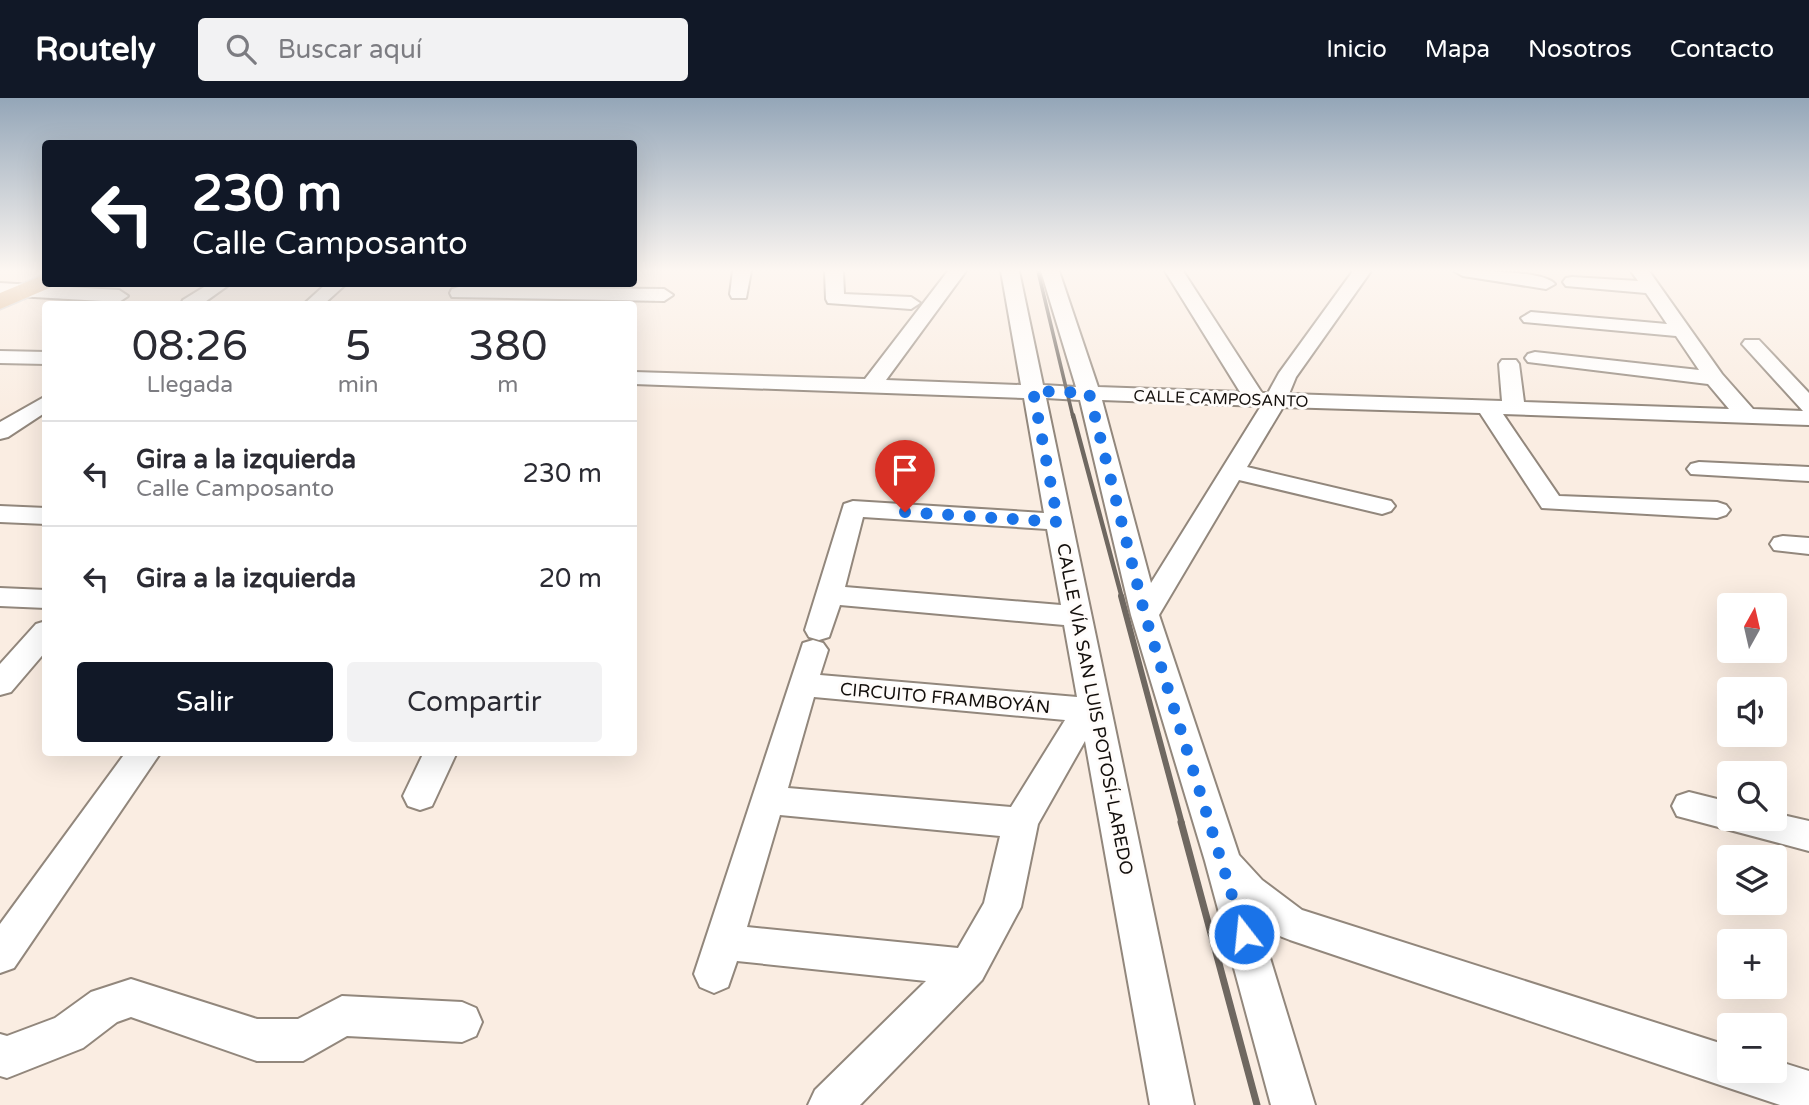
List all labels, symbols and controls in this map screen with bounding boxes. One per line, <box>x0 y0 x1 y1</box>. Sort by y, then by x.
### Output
search box <box>198 18 688 81</box>
text: Routely <box>35 30 156 69</box>
icon: search <box>222 30 260 68</box>
text: Buscar aquí <box>278 34 422 65</box>
text: Inicio <box>1326 35 1387 64</box>
text: Mapa <box>1425 35 1490 64</box>
text: Nosotros <box>1528 35 1632 64</box>
text: Contacto <box>1670 35 1774 64</box>
text: 230 m <box>192 165 342 224</box>
icon: left <box>77 168 168 259</box>
text: Calle Camposanto <box>192 225 468 263</box>
text: 08:26 <box>132 321 248 372</box>
text: 5 <box>345 321 371 372</box>
text: 380 <box>468 321 547 372</box>
text: Llegada <box>146 371 233 399</box>
text: min <box>338 371 379 399</box>
text: m <box>497 371 518 399</box>
street label: CALLE CAMPOSANTO <box>1133 386 1309 412</box>
pin <box>875 440 935 512</box>
text: Gira a la izquierda <box>136 444 356 475</box>
icon: arrive <box>886 451 924 489</box>
icon: left <box>77 455 115 493</box>
text: 230 m <box>522 458 602 489</box>
text: Calle Camposanto <box>136 475 334 503</box>
street label: CALLE VÍA SAN LUIS POTOSÍ-LAREDO <box>1052 541 1138 877</box>
icon: left <box>77 560 115 598</box>
text: Gira a la izquierda <box>136 563 356 594</box>
text: 20 m <box>539 563 602 594</box>
north arrow <box>1717 593 1787 663</box>
map controls <box>1717 593 1787 1083</box>
button: Salir <box>77 662 333 742</box>
button: Compartir <box>347 662 602 742</box>
button: sound <box>1717 677 1787 747</box>
street label: CIRCUITO FRAMBOYÁN <box>839 678 1051 718</box>
button: search <box>1717 761 1787 831</box>
button: layers <box>1717 845 1787 915</box>
position arrow <box>1207 897 1281 971</box>
button: + <box>1717 929 1787 999</box>
button: − <box>1717 1013 1787 1083</box>

